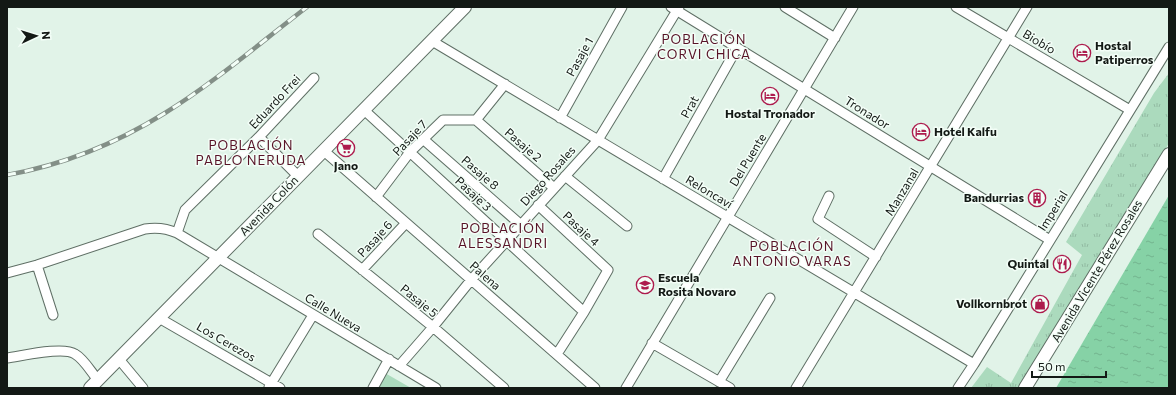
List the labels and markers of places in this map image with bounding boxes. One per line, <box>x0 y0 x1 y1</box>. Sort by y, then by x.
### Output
place label: Hostal Patiperros <box>1095 38 1154 66</box>
hotel icon: Hostal Patiperros <box>1072 43 1092 63</box>
hotel icon: Hostal Tronador <box>760 86 780 106</box>
place label: Hostal Tronador <box>725 106 815 120</box>
hotel icon: Hotel Kalfu <box>911 122 931 142</box>
place label: Hotel Kalfu <box>934 124 997 138</box>
supermarket icon: Jano <box>336 138 356 158</box>
place label: Jano <box>334 158 358 173</box>
building icon: Bandurrias <box>1027 188 1047 208</box>
place label: Bandurrias <box>964 190 1024 204</box>
restaurant icon: Quintal <box>1052 254 1072 274</box>
place label: Quintal <box>1007 256 1049 270</box>
place label: Escuela Rosita Novaro <box>658 270 736 298</box>
school or university icon: Escuela Rosita Novaro <box>635 275 655 295</box>
shop icon: Vollkornbrot <box>1030 294 1050 314</box>
place label: Vollkornbrot <box>956 296 1027 310</box>

